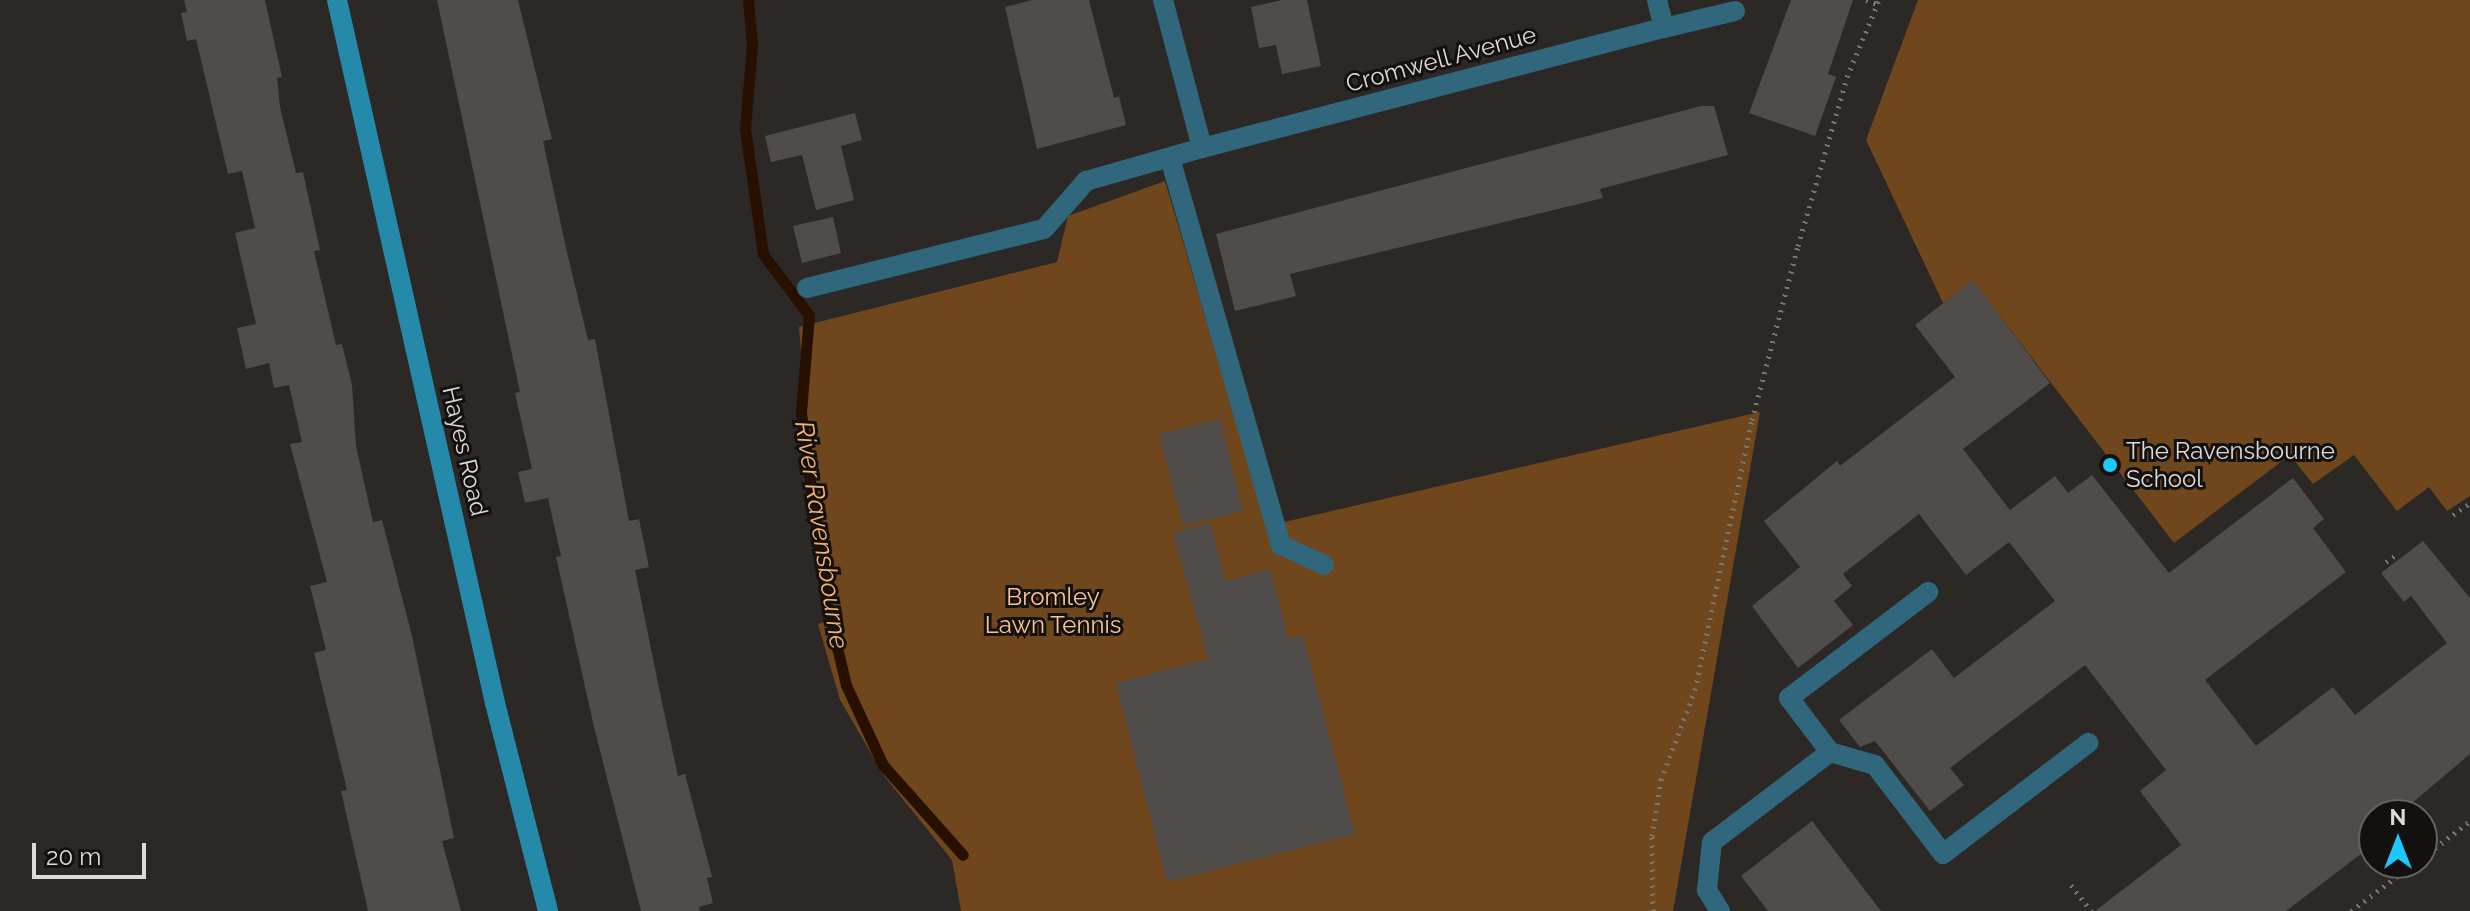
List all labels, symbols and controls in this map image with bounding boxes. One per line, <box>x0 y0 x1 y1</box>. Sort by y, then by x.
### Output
street label: Cromwell Avenue <box>1342 20 1540 98</box>
street label: Hayes Road <box>436 383 494 519</box>
water label: River Ravensbourne <box>788 419 854 651</box>
place label: The Ravensbourne School <box>2126 437 2335 493</box>
marker: The Ravensbourne School <box>2101 456 2119 474</box>
park label: Bromley Lawn Tennis <box>984 583 1122 639</box>
north arrow <box>2358 799 2438 879</box>
text: N <box>2390 804 2406 830</box>
scale bar <box>36 827 150 877</box>
text: 20 m <box>46 842 101 871</box>

